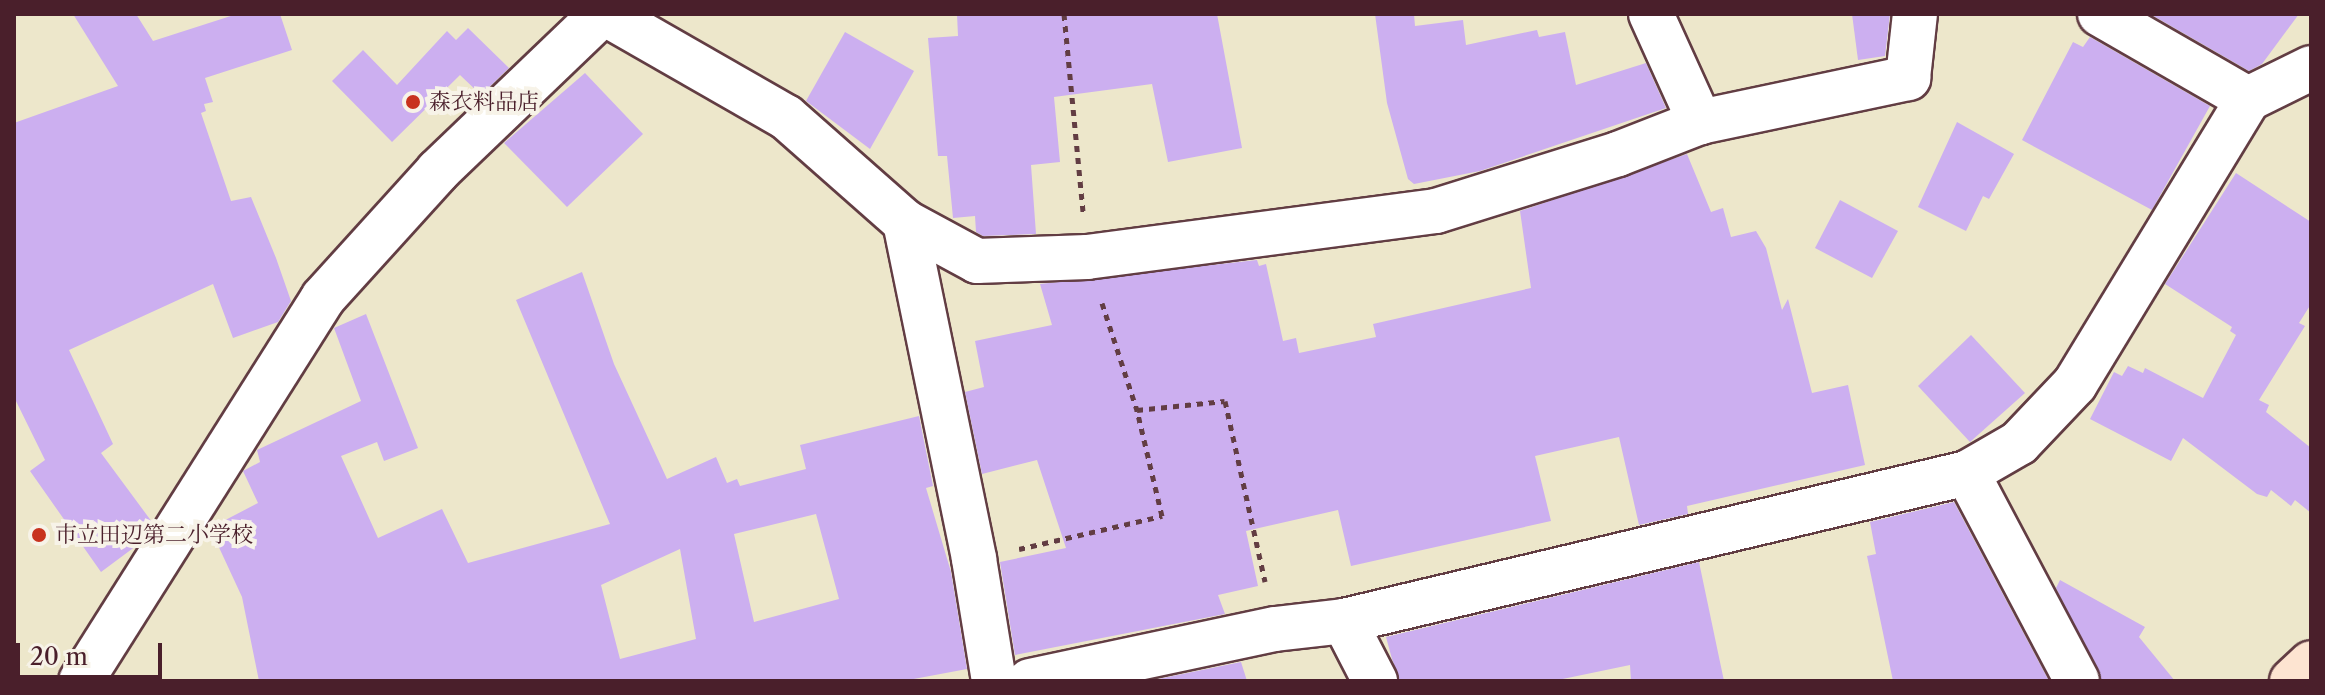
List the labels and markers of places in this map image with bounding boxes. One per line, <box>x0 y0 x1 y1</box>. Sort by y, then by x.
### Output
place label: 森衣料品店 <box>429 89 539 115</box>
marker: 森衣料品店 <box>404 93 422 111</box>
place label: 市立田辺第二小学校 <box>55 522 253 548</box>
marker: 市立田辺第二小学校 <box>30 526 48 544</box>

